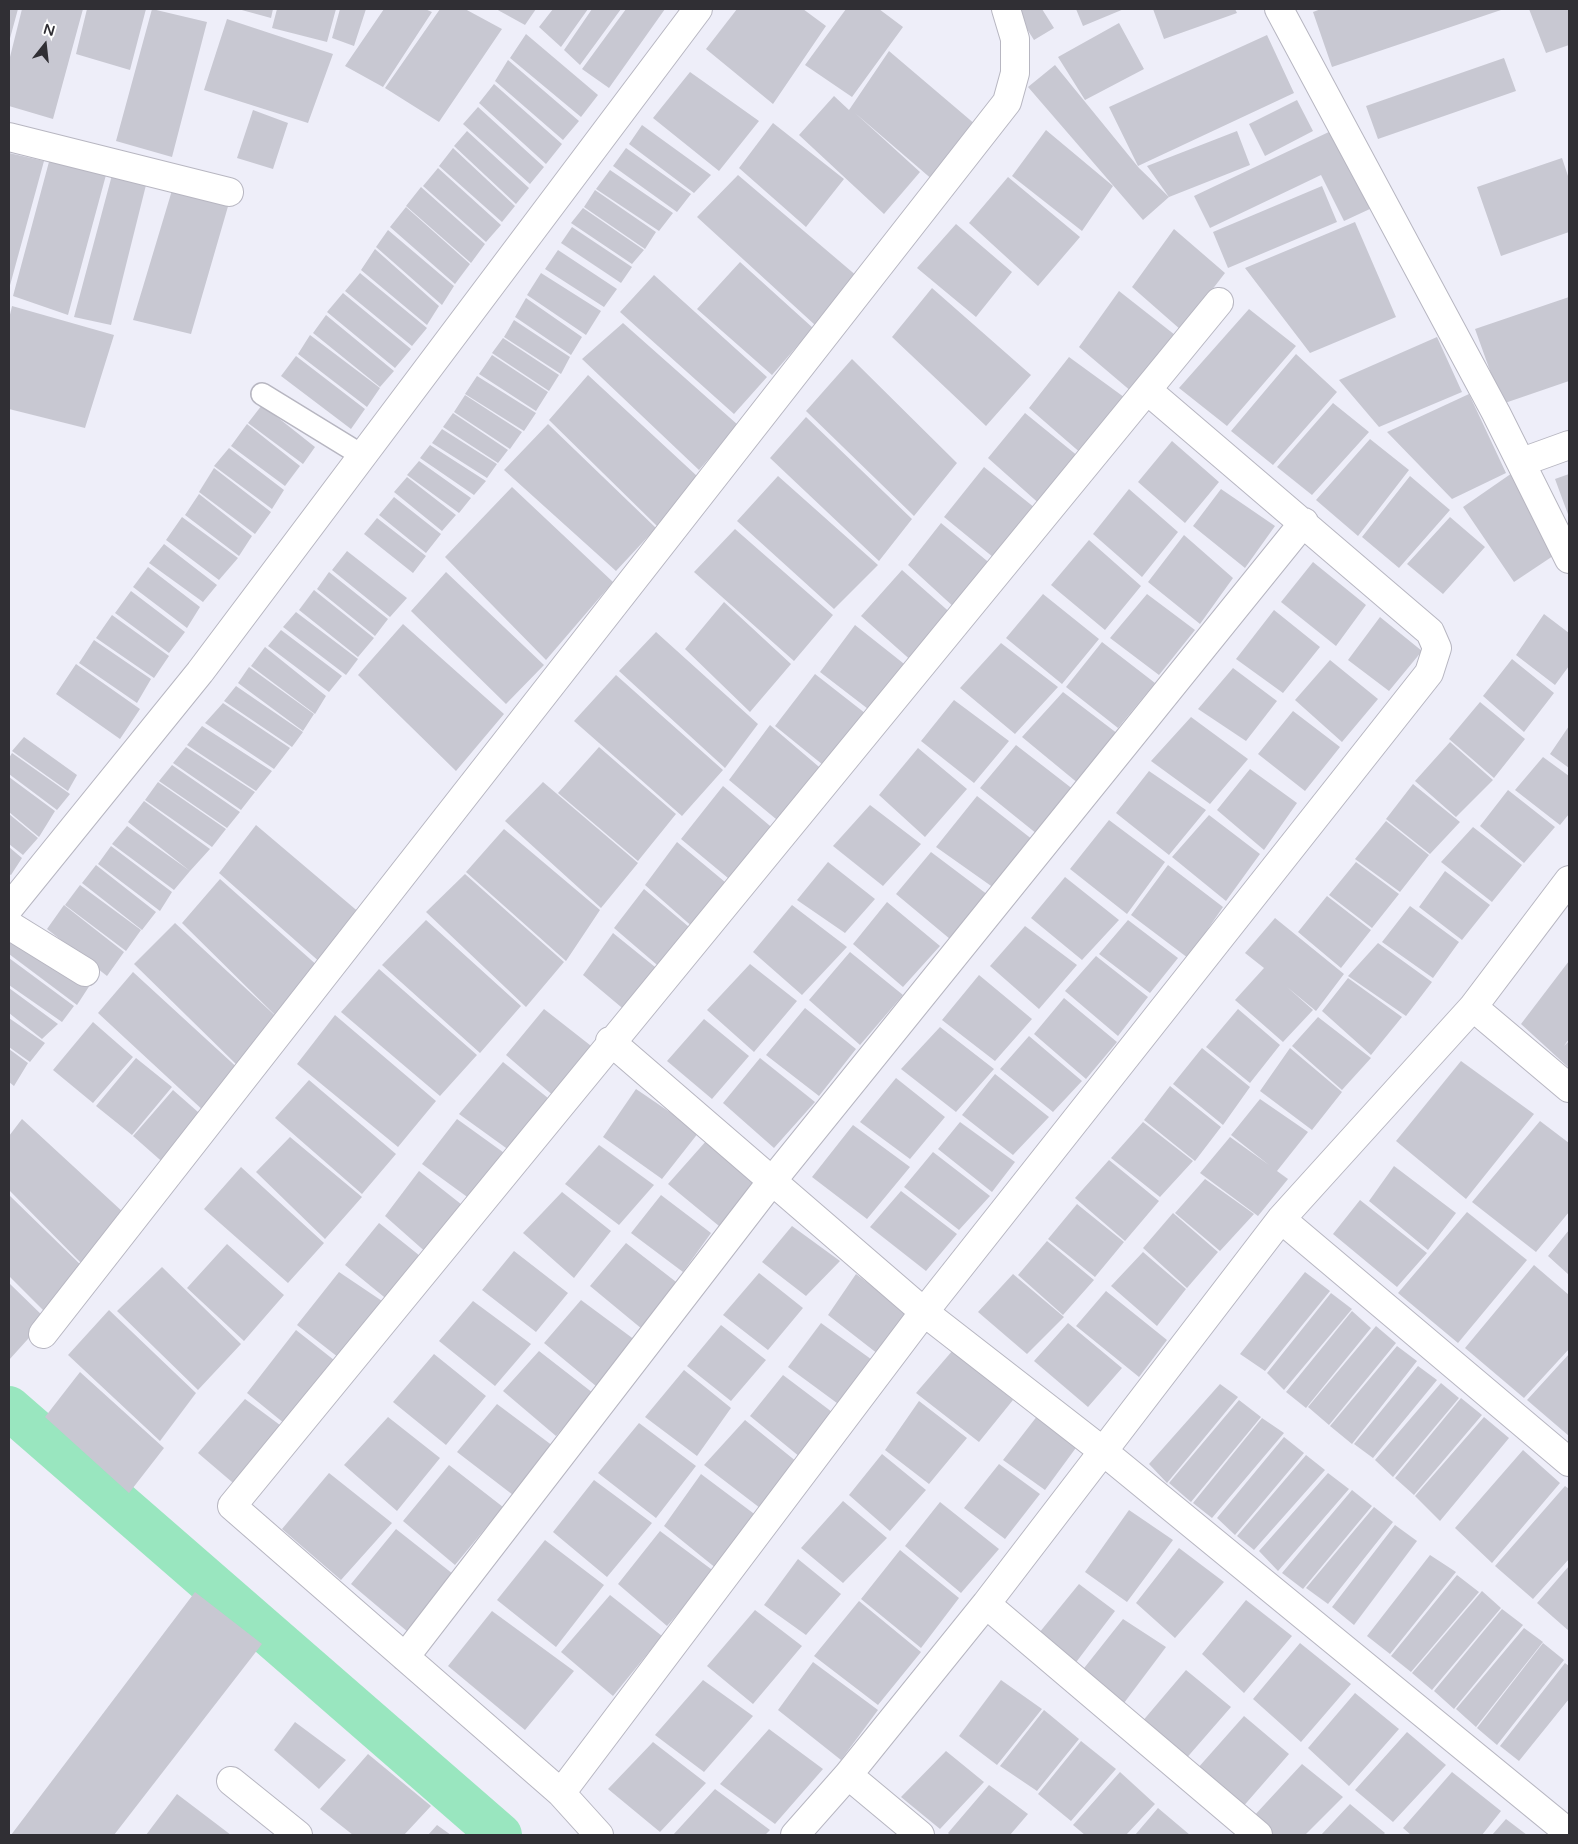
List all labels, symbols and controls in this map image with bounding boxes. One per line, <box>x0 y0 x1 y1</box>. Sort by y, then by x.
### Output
north arrow <box>20 20 70 70</box>
text: N <box>42 20 57 40</box>

